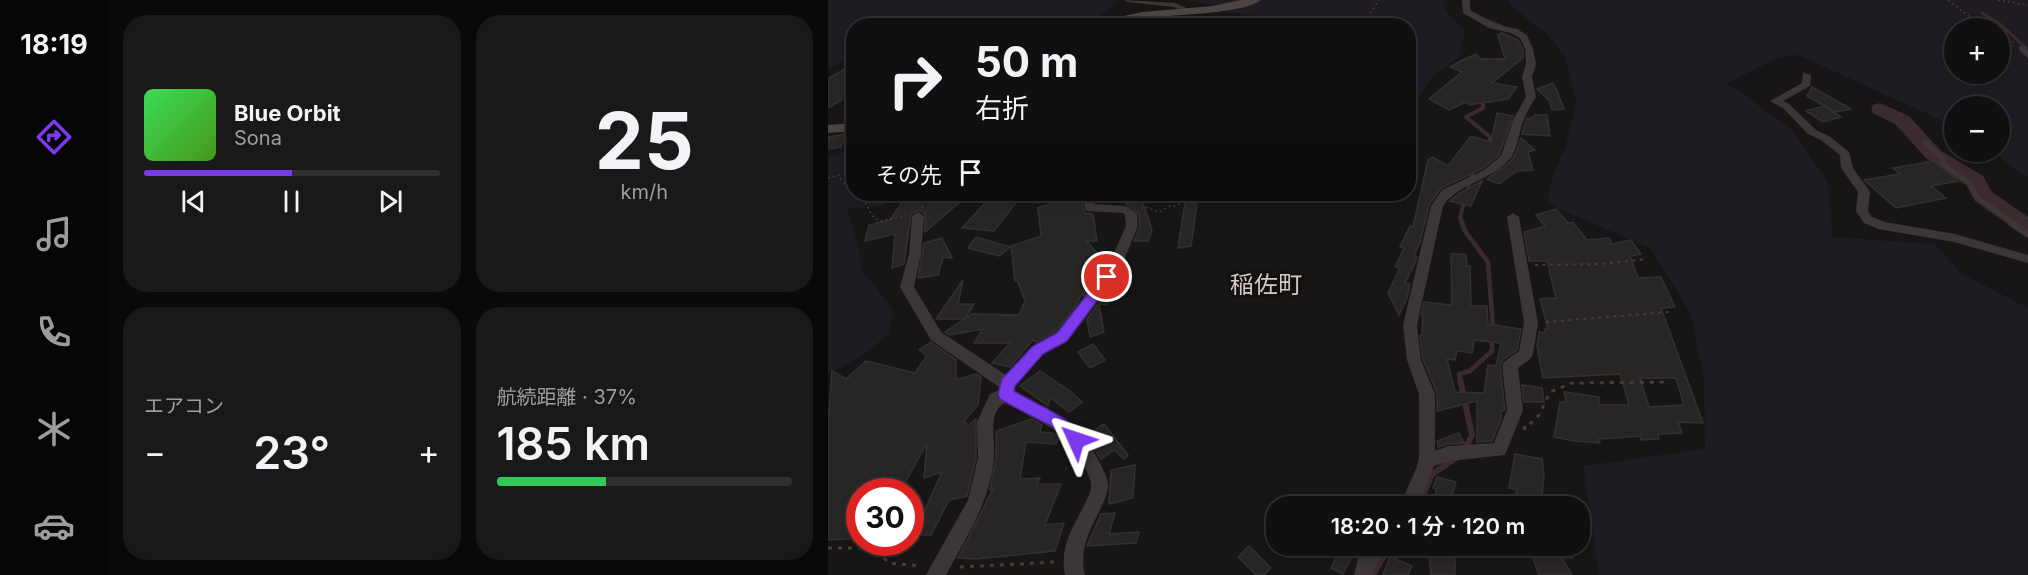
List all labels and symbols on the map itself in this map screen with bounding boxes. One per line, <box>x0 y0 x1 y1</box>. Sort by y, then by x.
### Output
pin <box>1081 251 1132 302</box>
district label: 稲佐町 <box>1230 270 1302 299</box>
position arrow <box>1044 408 1108 472</box>
speed limit sign: 30 <box>846 478 924 556</box>

